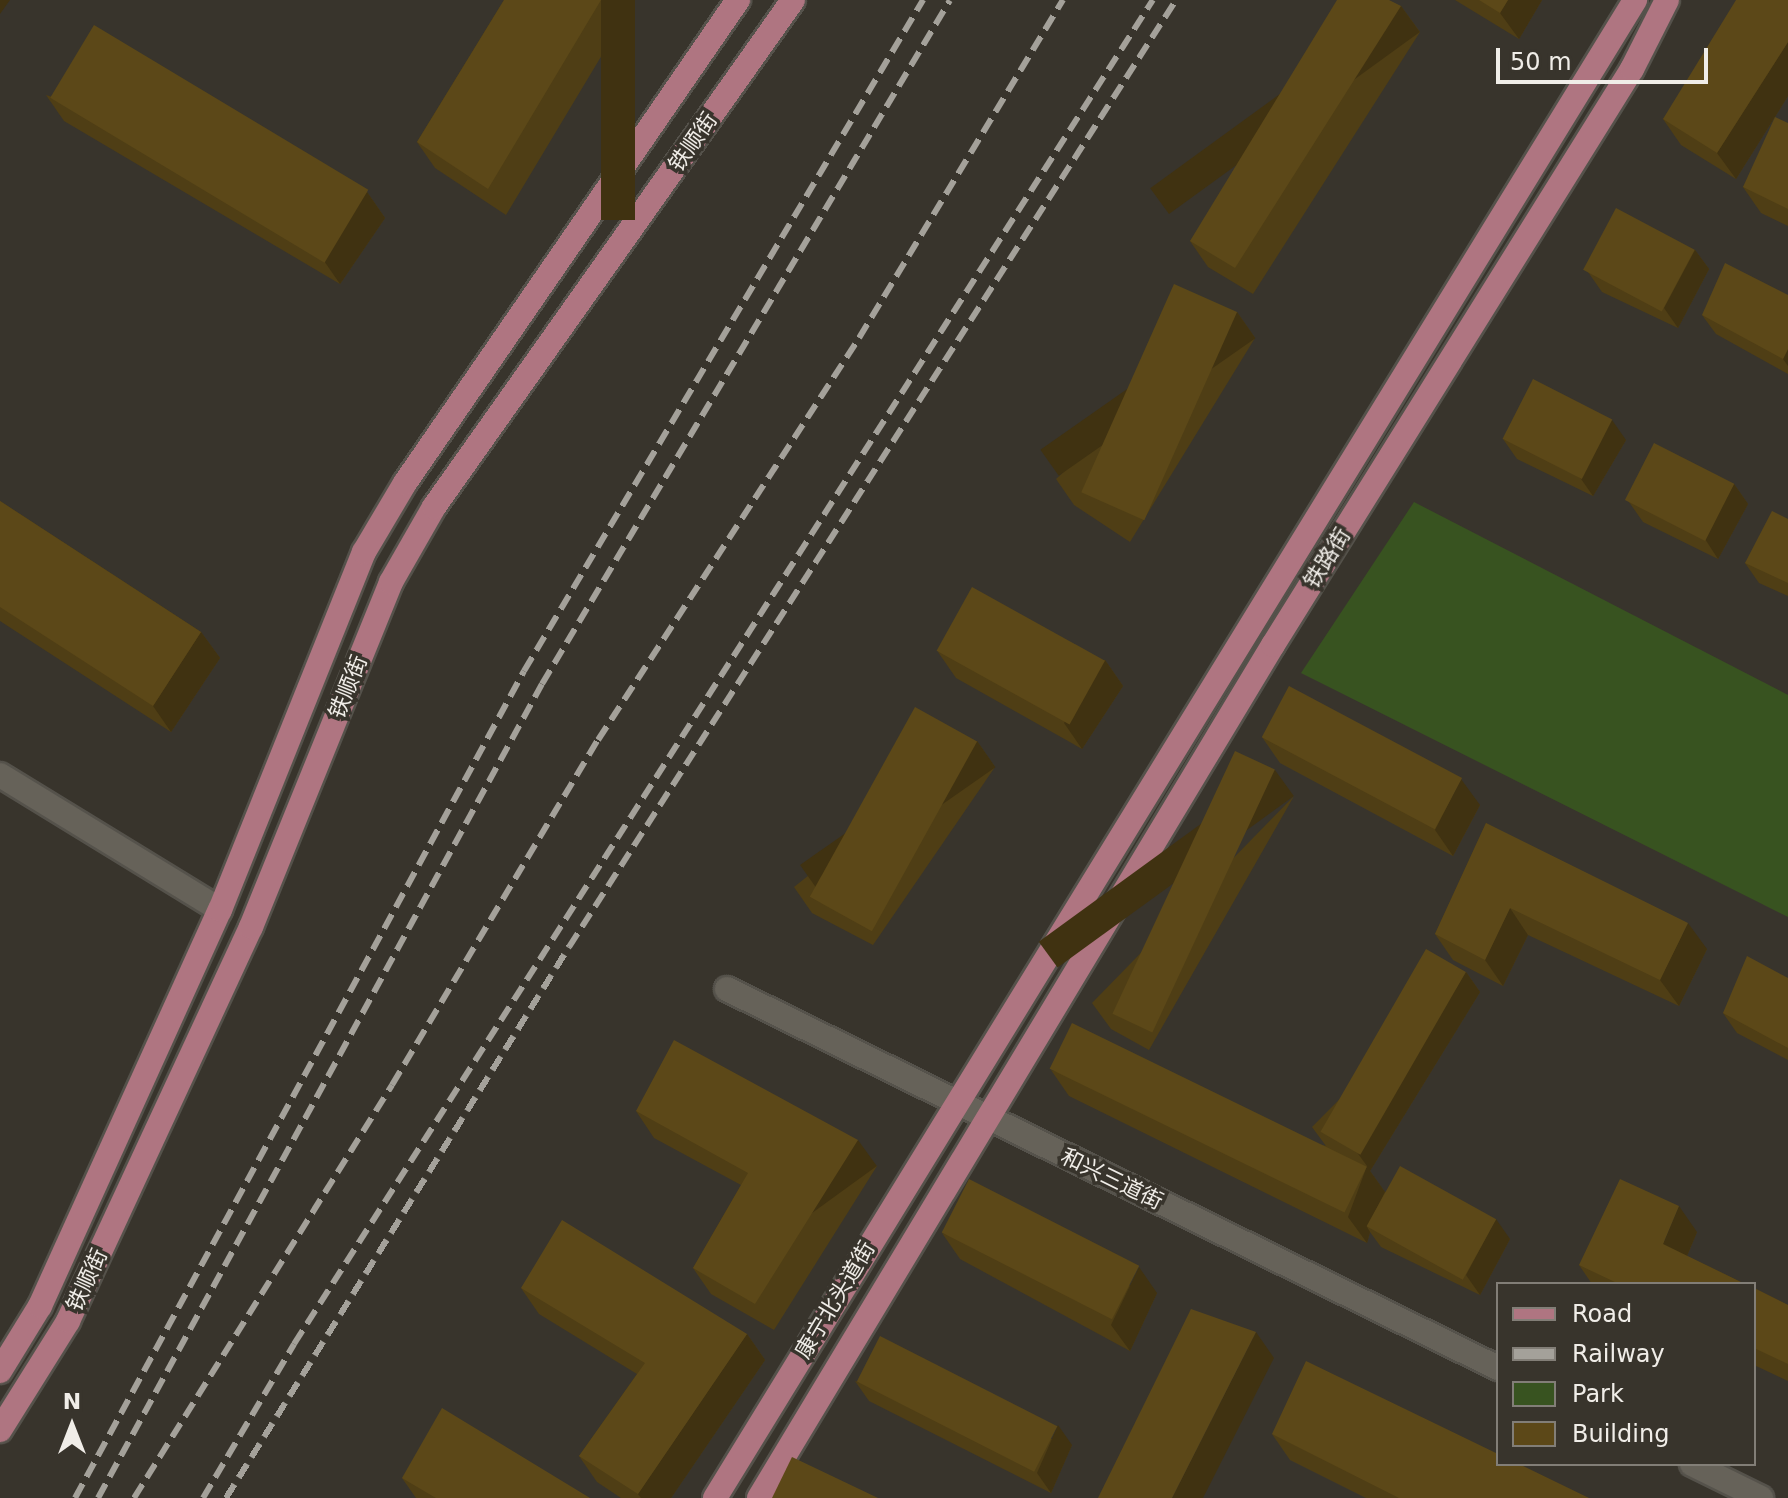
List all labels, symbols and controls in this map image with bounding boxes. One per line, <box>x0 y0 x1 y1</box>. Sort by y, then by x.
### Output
scale bar <box>1500 32 1712 82</box>
text: 50 m <box>1510 48 1572 76</box>
street label: 铁顺街 <box>663 107 723 177</box>
street label: 铁路街 <box>1298 523 1356 593</box>
street label: 铁顺街 <box>323 651 373 723</box>
street label: 和兴三道街 <box>1057 1143 1167 1215</box>
street label: 康宁北头道街 <box>790 1237 880 1363</box>
street label: 铁顺街 <box>61 1245 113 1315</box>
legend <box>1496 1282 1756 1466</box>
text: Road <box>1572 1300 1632 1328</box>
text: Railway <box>1572 1340 1665 1368</box>
text: Park <box>1572 1380 1624 1408</box>
north arrow <box>32 1386 112 1466</box>
text: N <box>63 1389 81 1414</box>
text: Building <box>1572 1420 1669 1448</box>

